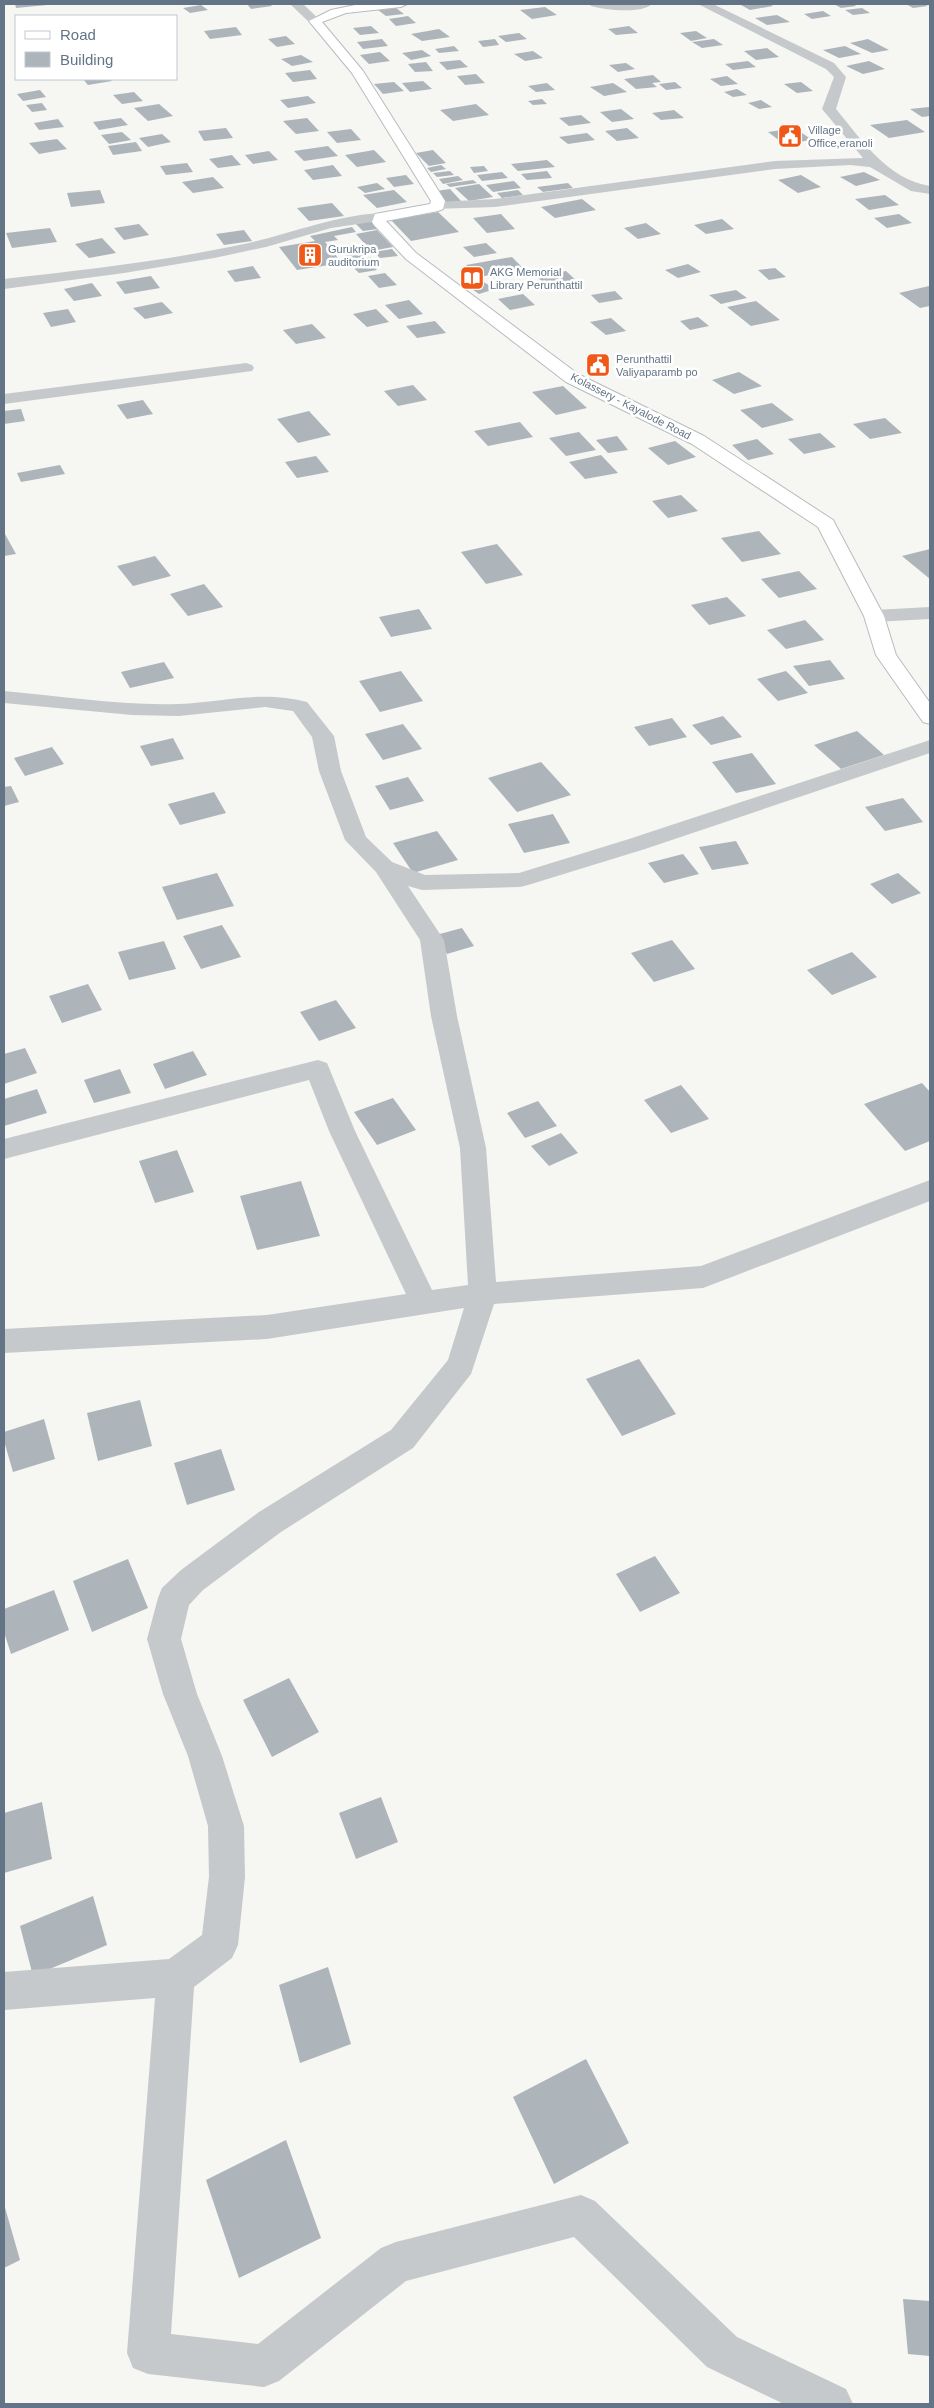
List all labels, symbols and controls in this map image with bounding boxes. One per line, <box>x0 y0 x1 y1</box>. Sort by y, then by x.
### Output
legend <box>15 15 178 80</box>
text: Road <box>60 26 96 43</box>
text: Building <box>60 51 113 68</box>
public building icon: Village Office,eranoli <box>777 123 803 149</box>
place label: Village Office,eranoli <box>808 124 873 149</box>
building icon: Gurukripa auditorium <box>297 242 323 268</box>
place label: Gurukripa auditorium <box>328 243 379 268</box>
library icon: AKG Memorial Library Perunthattil <box>459 265 485 291</box>
place label: AKG Memorial Library Perunthattil <box>490 266 582 291</box>
public building icon: Perunthattil Valiyaparamb po <box>585 352 611 378</box>
place label: Perunthattil Valiyaparamb po <box>616 353 698 378</box>
street label: Kolassery - Kayalode Road <box>569 370 693 442</box>

